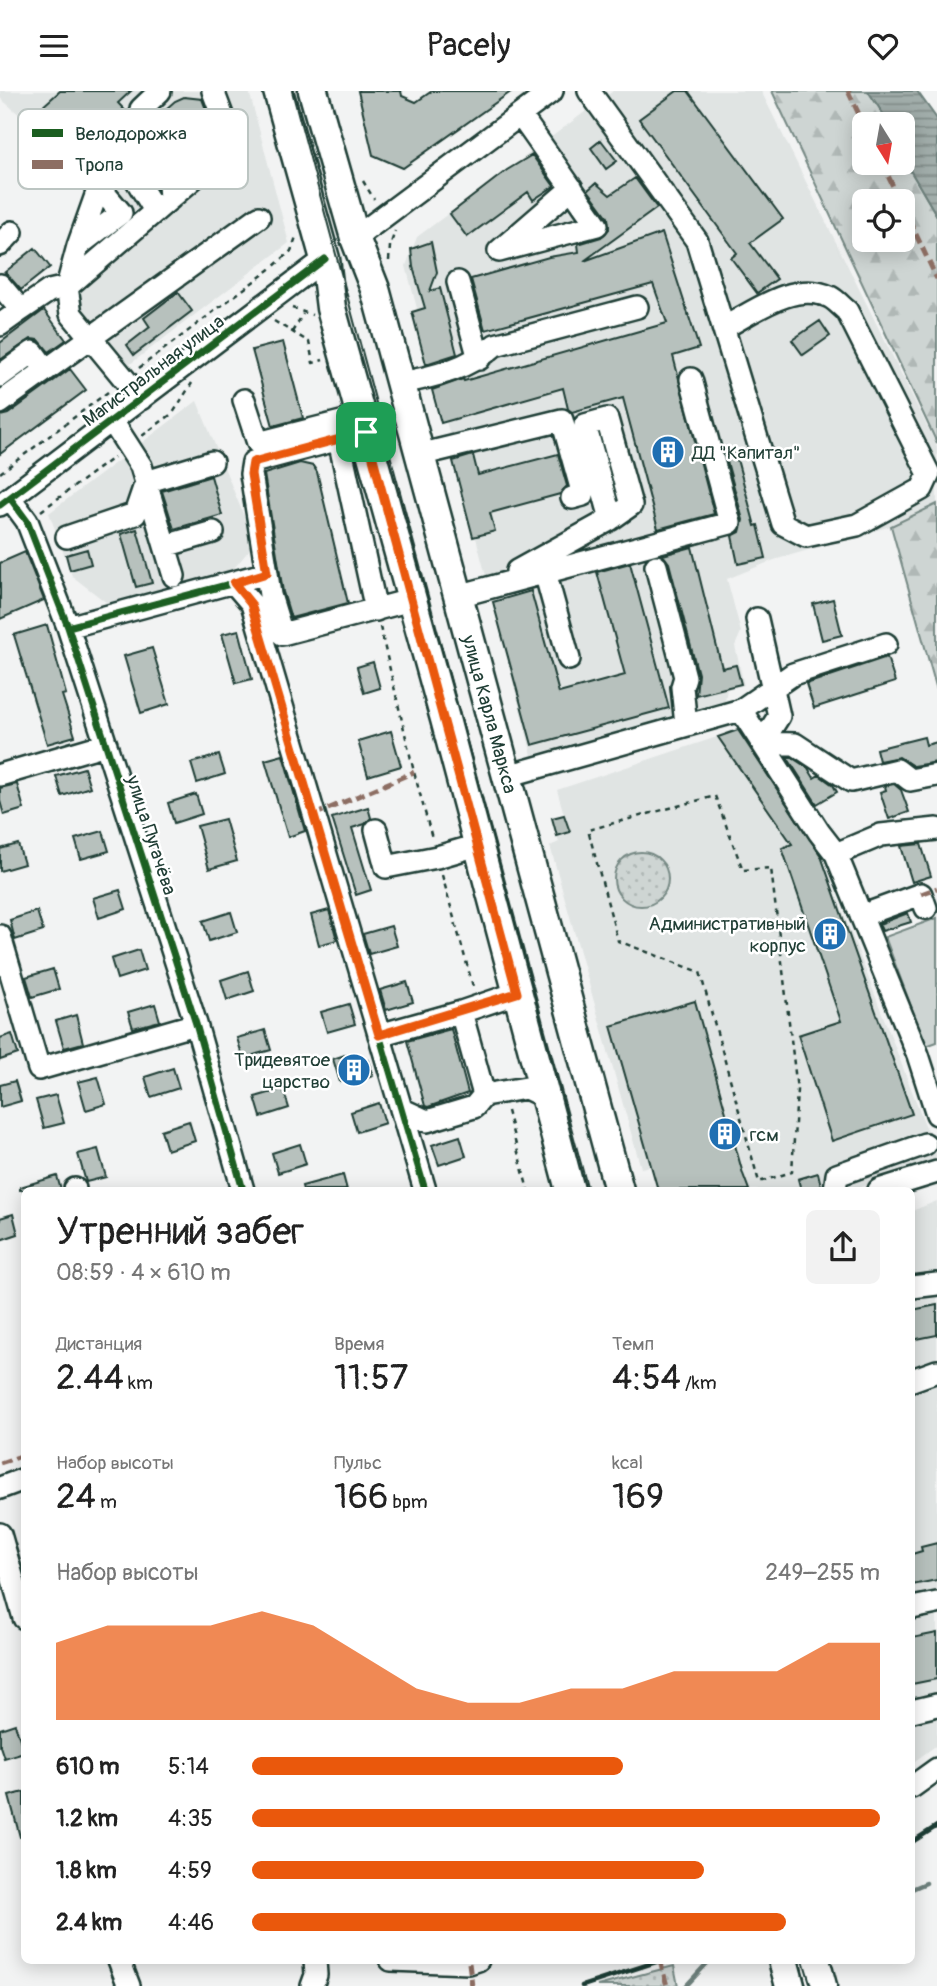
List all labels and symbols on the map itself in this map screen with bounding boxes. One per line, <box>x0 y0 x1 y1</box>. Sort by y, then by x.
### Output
legend <box>18 109 248 189</box>
north arrow <box>852 112 915 175</box>
text: Велодорожка <box>75 122 187 146</box>
text: Тропа <box>75 153 123 177</box>
street label: Магистральная улица <box>78 310 229 432</box>
pin <box>336 402 396 462</box>
building icon: ДД "Капитал" <box>649 433 687 471</box>
place label: ДД "Капитал" <box>691 441 801 465</box>
street label: улица Карла Маркса <box>456 632 522 796</box>
street label: улица Пугачёва <box>120 772 182 898</box>
place label: Административный корпус <box>649 912 806 958</box>
building icon: Административный корпус <box>811 915 849 953</box>
place label: Тридевятое царство <box>234 1048 331 1094</box>
building icon: Тридевятое царство <box>335 1051 373 1089</box>
building icon: гсм <box>706 1115 744 1153</box>
place label: гсм <box>750 1123 779 1147</box>

